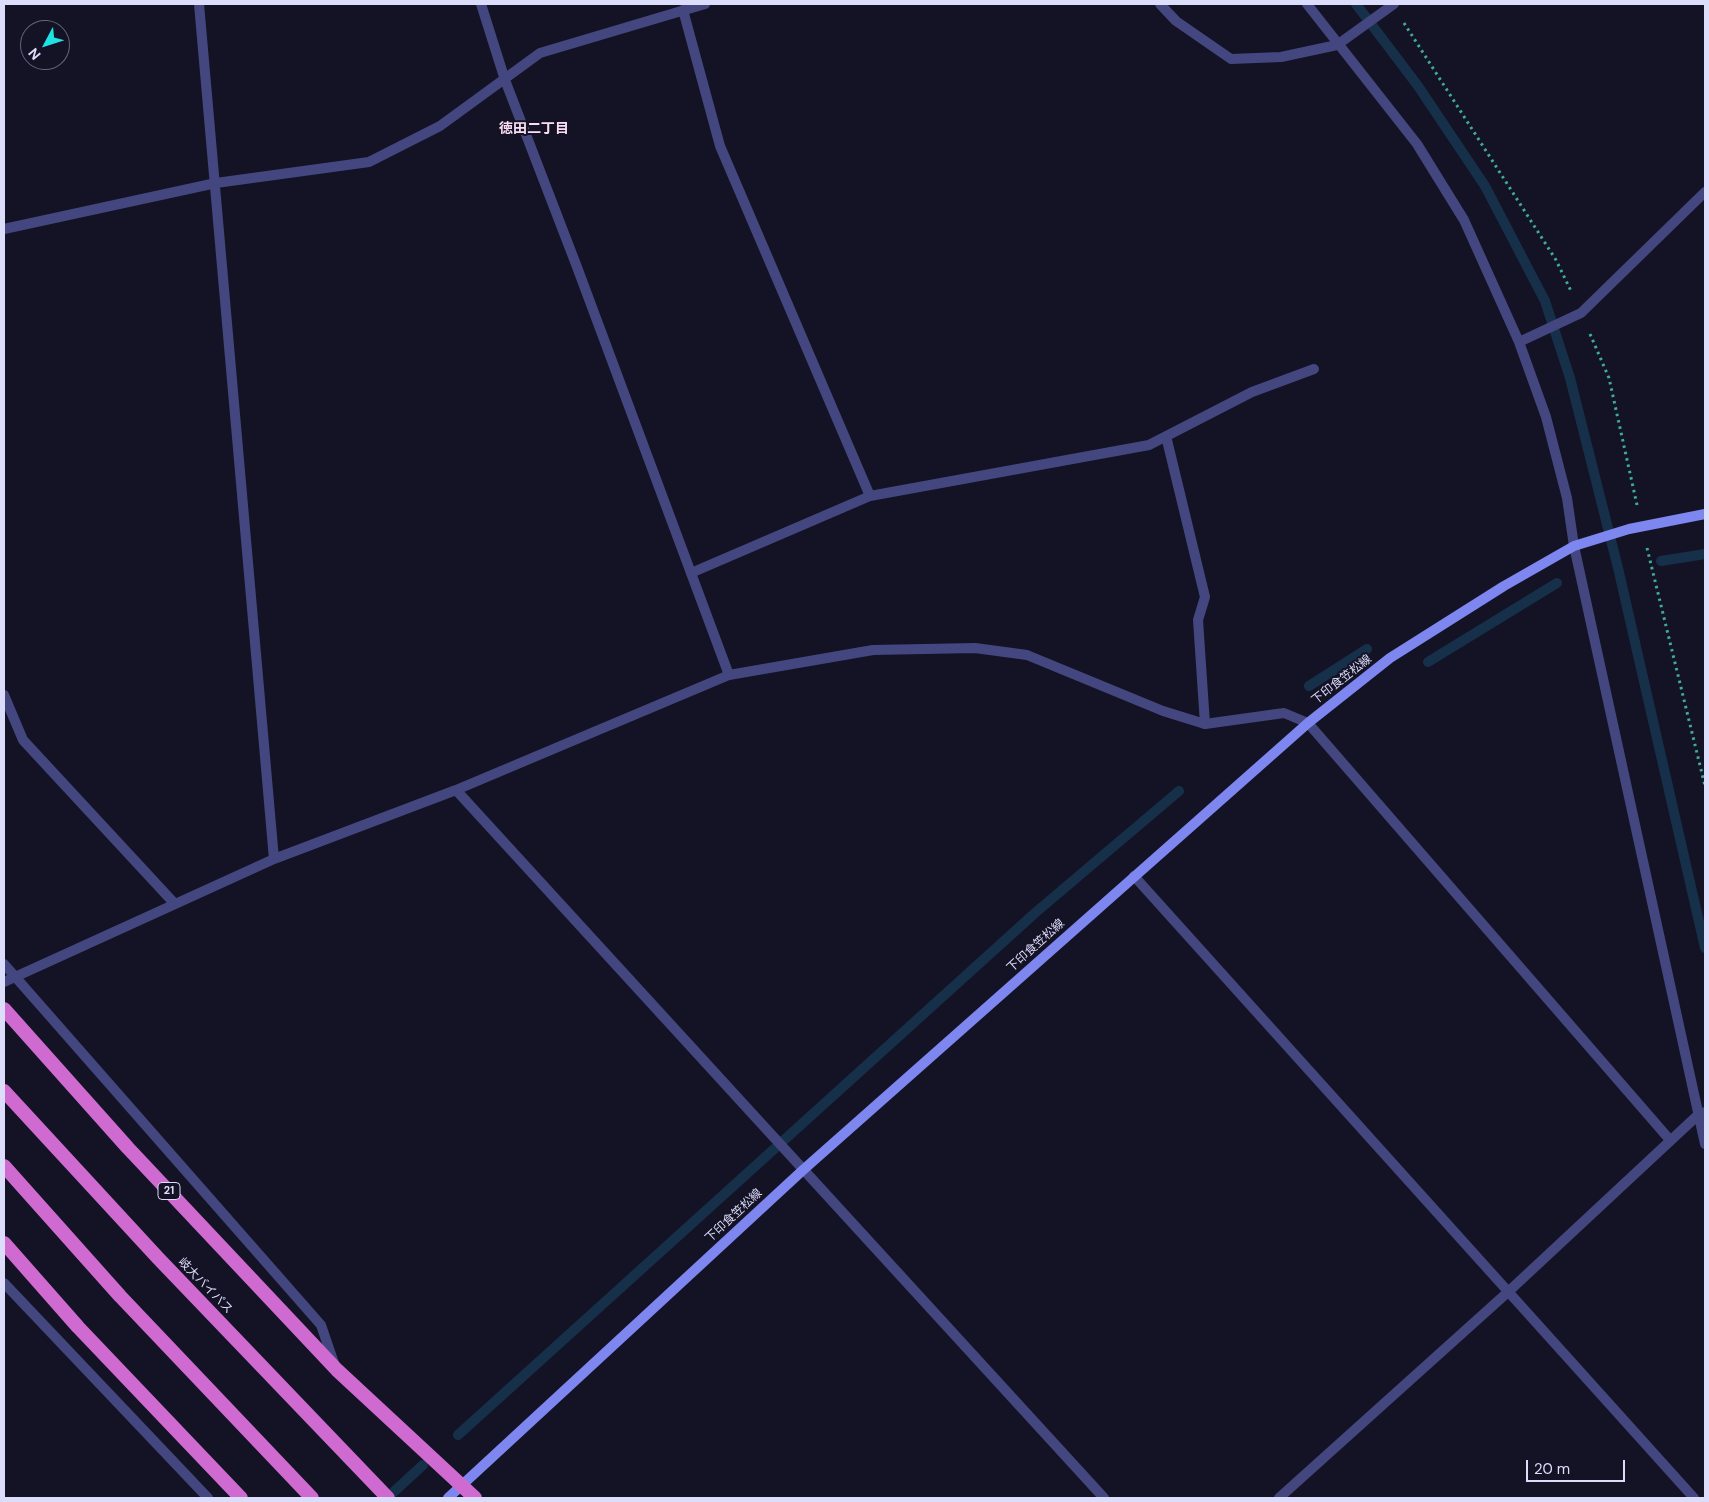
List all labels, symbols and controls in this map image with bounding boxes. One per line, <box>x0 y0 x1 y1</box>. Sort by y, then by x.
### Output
north arrow <box>20 20 70 70</box>
text: N <box>24 44 44 64</box>
district label: 徳田二丁目 <box>499 121 569 137</box>
street label: 下印食笠松線 <box>1309 652 1375 708</box>
street label: 下印食笠松線 <box>1004 917 1068 975</box>
road number: 21 <box>158 1182 180 1200</box>
street label: 下印食笠松線 <box>703 1186 765 1246</box>
street label: 岐大バイパス <box>175 1255 235 1317</box>
scale bar <box>1529 1450 1628 1482</box>
text: 20 m <box>1534 1459 1570 1479</box>

